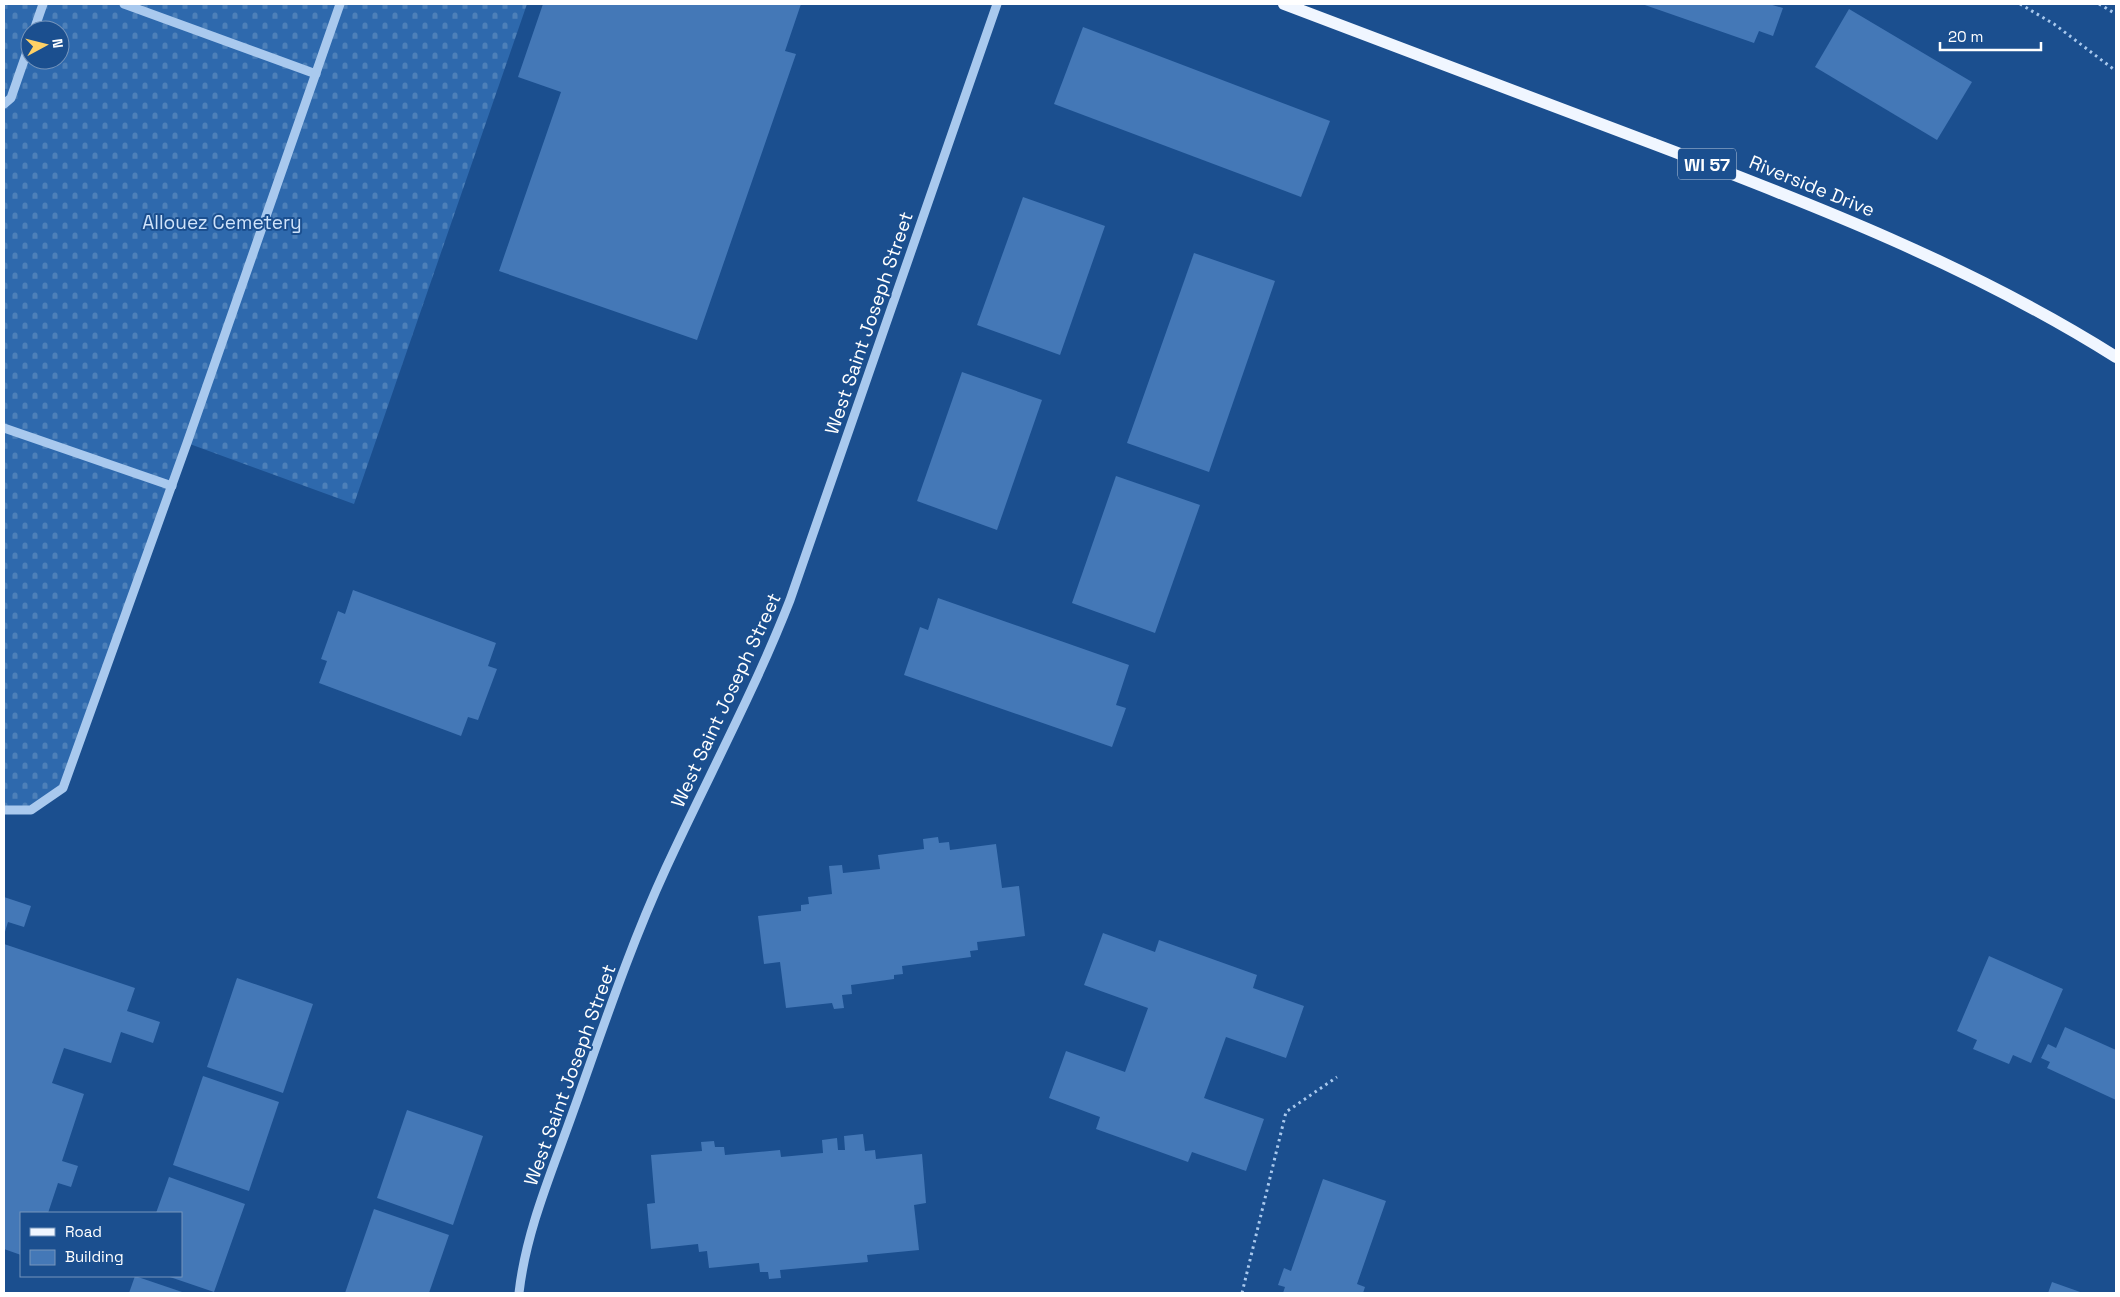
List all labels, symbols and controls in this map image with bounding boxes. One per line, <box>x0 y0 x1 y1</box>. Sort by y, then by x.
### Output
north arrow <box>20 20 70 70</box>
scale bar <box>1940 20 2041 52</box>
text: 20 m <box>1948 27 1983 46</box>
text: N <box>48 38 67 49</box>
road number: WI 57 <box>1678 148 1736 180</box>
street label: Riverside Drive <box>1746 149 1878 223</box>
street label: West Saint Joseph Street <box>819 208 919 438</box>
park label: Allouez Cemetery <box>142 210 302 235</box>
street label: West Saint Joseph Street <box>665 589 787 811</box>
street label: West Saint Joseph Street <box>518 961 622 1189</box>
legend <box>20 1212 182 1277</box>
text: Road <box>65 1222 102 1241</box>
text: Building <box>65 1247 124 1266</box>

